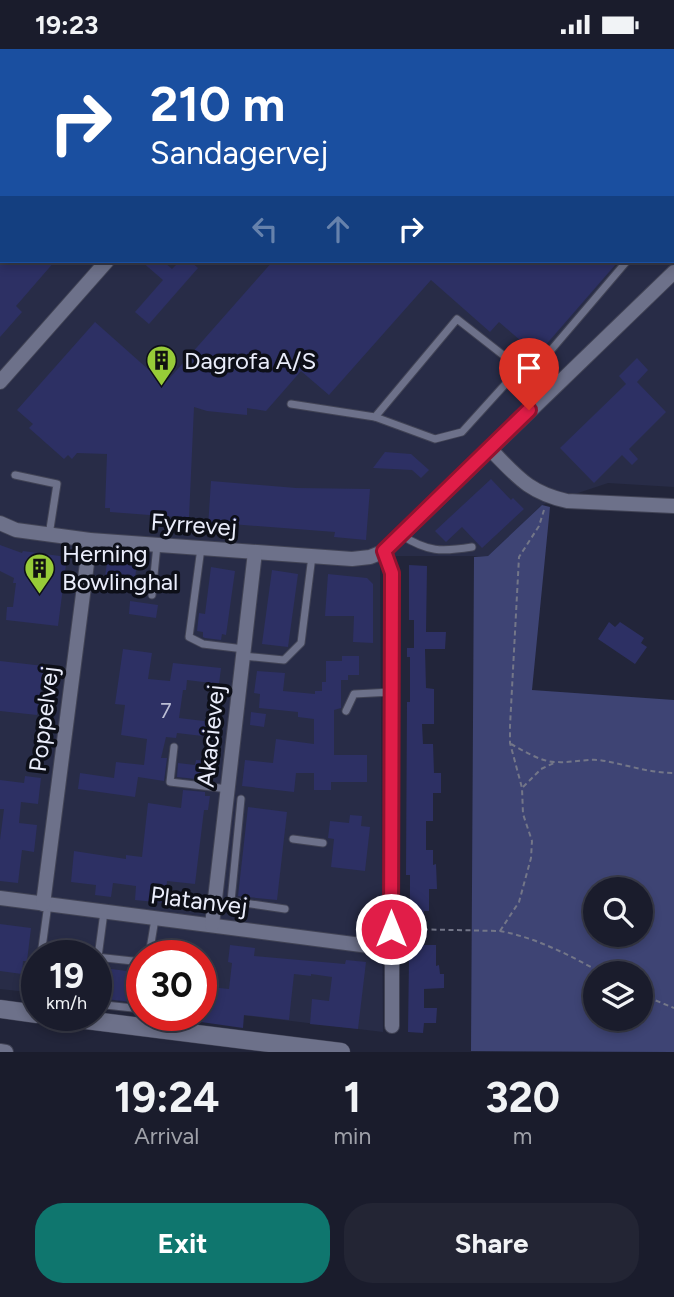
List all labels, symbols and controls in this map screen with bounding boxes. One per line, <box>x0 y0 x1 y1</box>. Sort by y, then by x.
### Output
text: 19:23 <box>35 9 98 41</box>
text: 210 m <box>150 74 285 133</box>
icon: right <box>35 77 126 168</box>
text: Sandagervej <box>150 134 328 172</box>
icon: left <box>246 210 284 248</box>
icon: ahead <box>319 210 357 248</box>
icon: right <box>392 210 430 248</box>
pin <box>499 338 559 410</box>
building icon: Dagrofa A/S <box>144 344 178 388</box>
place label: Dagrofa A/S <box>184 346 316 375</box>
icon: arrive <box>510 349 548 387</box>
street label: Fyrrevej <box>150 507 238 542</box>
place label: Herning Bowlinghal <box>62 539 178 596</box>
building icon: Herning Bowlinghal <box>22 551 56 595</box>
street label: Poppelvej <box>23 665 64 773</box>
street label: Akacievej <box>191 683 230 789</box>
house number: 7 <box>160 698 172 723</box>
map controls <box>583 877 653 1031</box>
button: search <box>583 877 653 947</box>
street label: Platanvej <box>149 880 249 921</box>
position arrow <box>354 892 428 966</box>
speed limit sign: 30 <box>126 940 217 1031</box>
text: 19 <box>49 955 84 997</box>
button: layers <box>583 961 653 1031</box>
text: km/h <box>46 992 87 1014</box>
text: 19:24 <box>114 1072 220 1123</box>
text: 1 <box>343 1072 361 1123</box>
text: 320 <box>485 1072 560 1123</box>
text: Arrival <box>134 1122 199 1150</box>
text: min <box>333 1122 371 1150</box>
text: m <box>513 1122 532 1150</box>
button: Exit <box>35 1203 330 1283</box>
button: Share <box>344 1203 639 1283</box>

